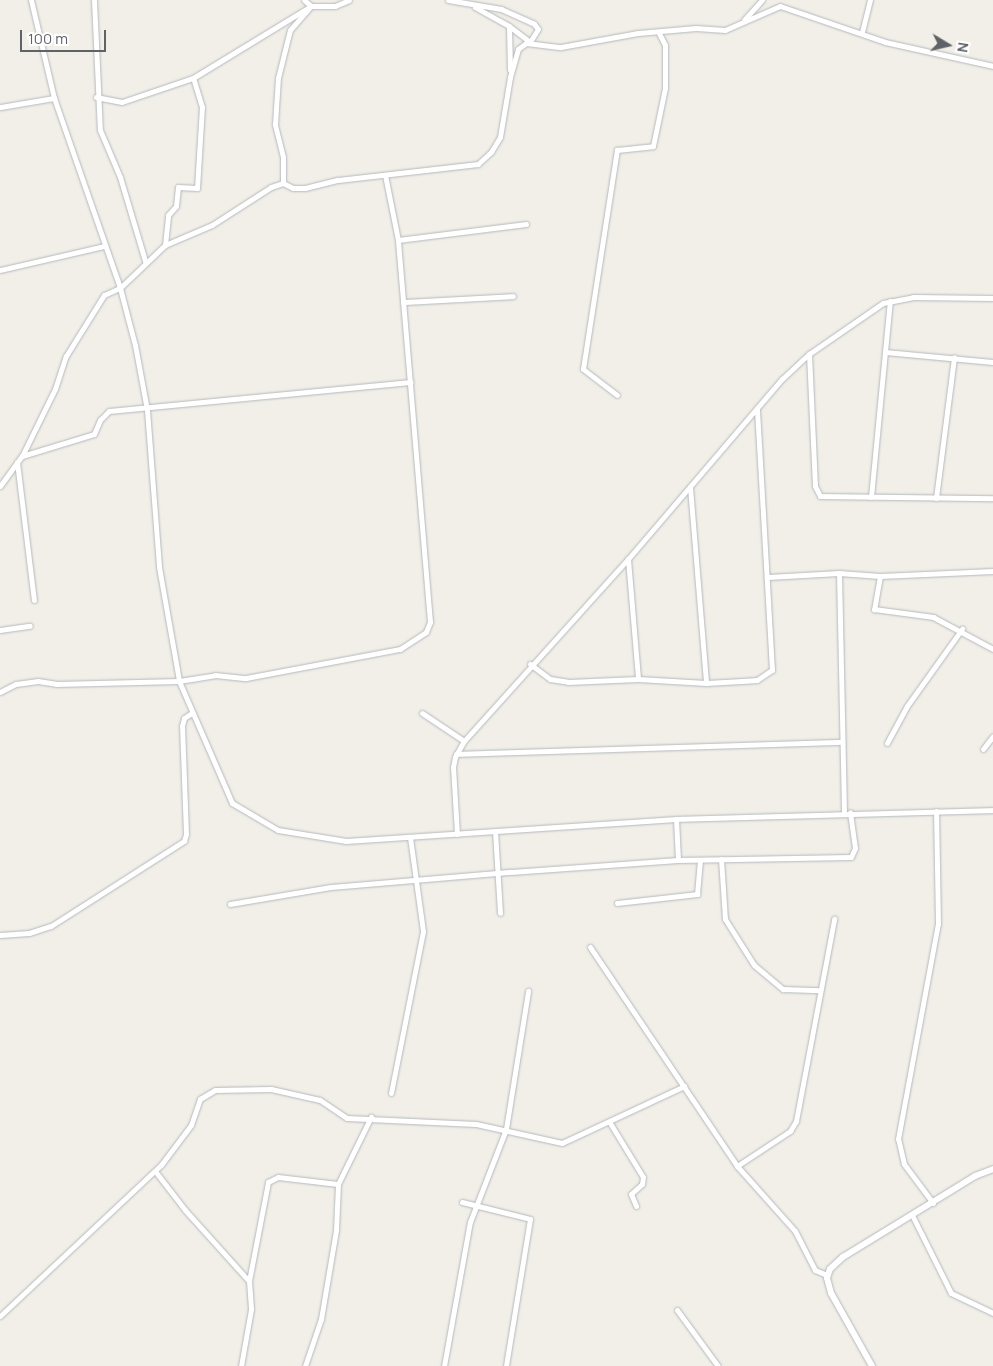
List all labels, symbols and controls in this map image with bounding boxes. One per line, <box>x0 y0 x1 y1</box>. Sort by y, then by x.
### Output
scale bar <box>22 20 109 52</box>
north arrow <box>923 20 973 70</box>
text: 100 m <box>28 28 68 49</box>
text: N <box>953 41 973 54</box>

